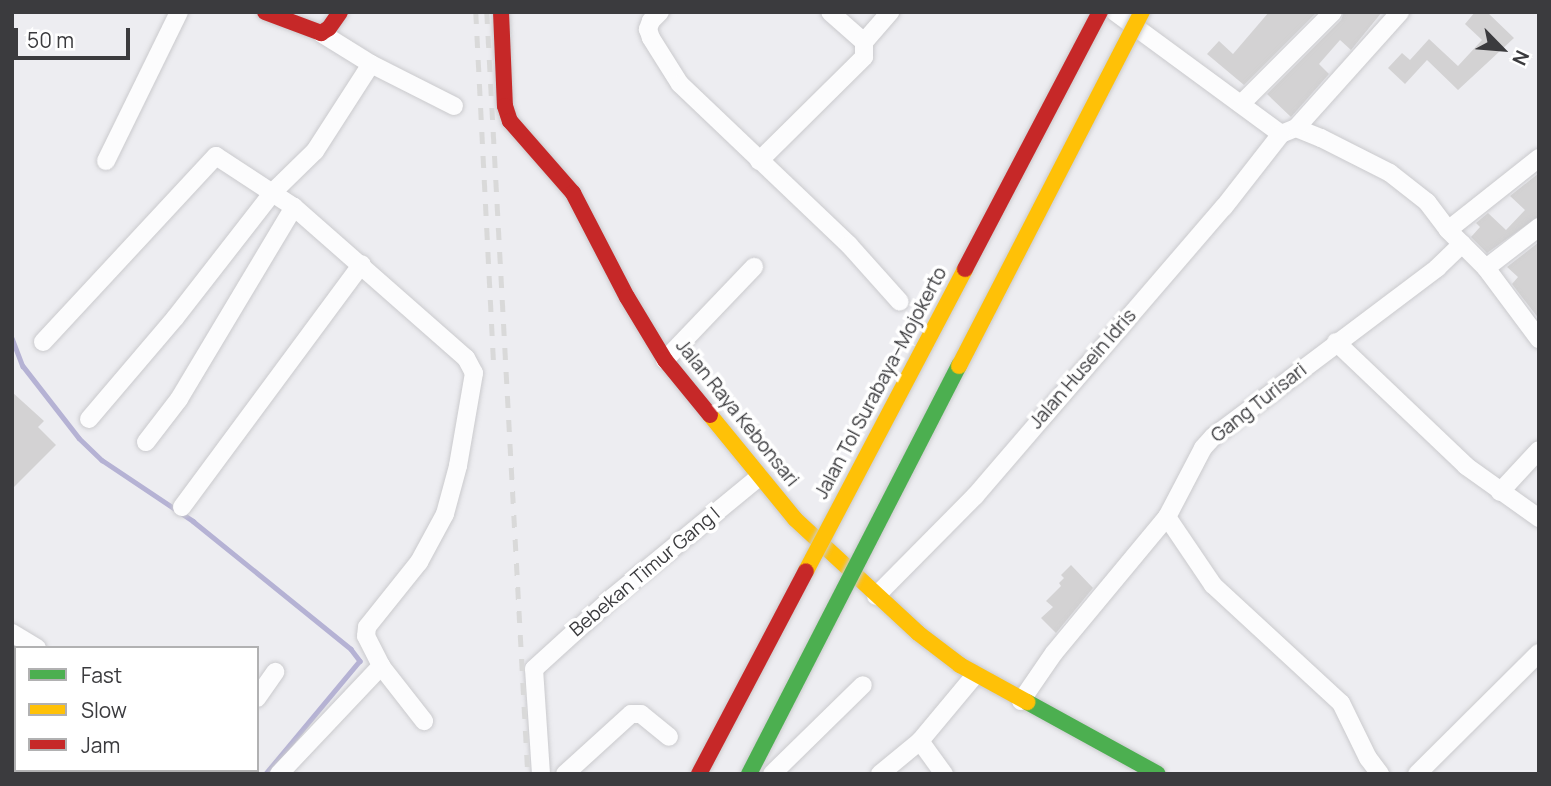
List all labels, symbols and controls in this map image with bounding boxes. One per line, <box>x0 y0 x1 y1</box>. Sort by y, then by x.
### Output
scale bar <box>18 14 133 58</box>
north arrow <box>1467 14 1537 84</box>
text: 50 m <box>27 26 74 54</box>
text: N <box>1506 46 1536 70</box>
street label: Jalan Tol Surabaya–Mojokerto <box>810 263 952 503</box>
street label: Jalan Husein Idris <box>1025 304 1141 434</box>
street label: Jalan Raya Kebonsari <box>671 335 803 491</box>
street label: Gang Turisari <box>1207 359 1311 447</box>
street label: Bebekan Timur Gang I <box>565 503 725 641</box>
legend <box>14 646 259 772</box>
text: Fast <box>81 661 122 689</box>
text: Slow <box>81 696 127 724</box>
text: Jam <box>81 731 120 759</box>

